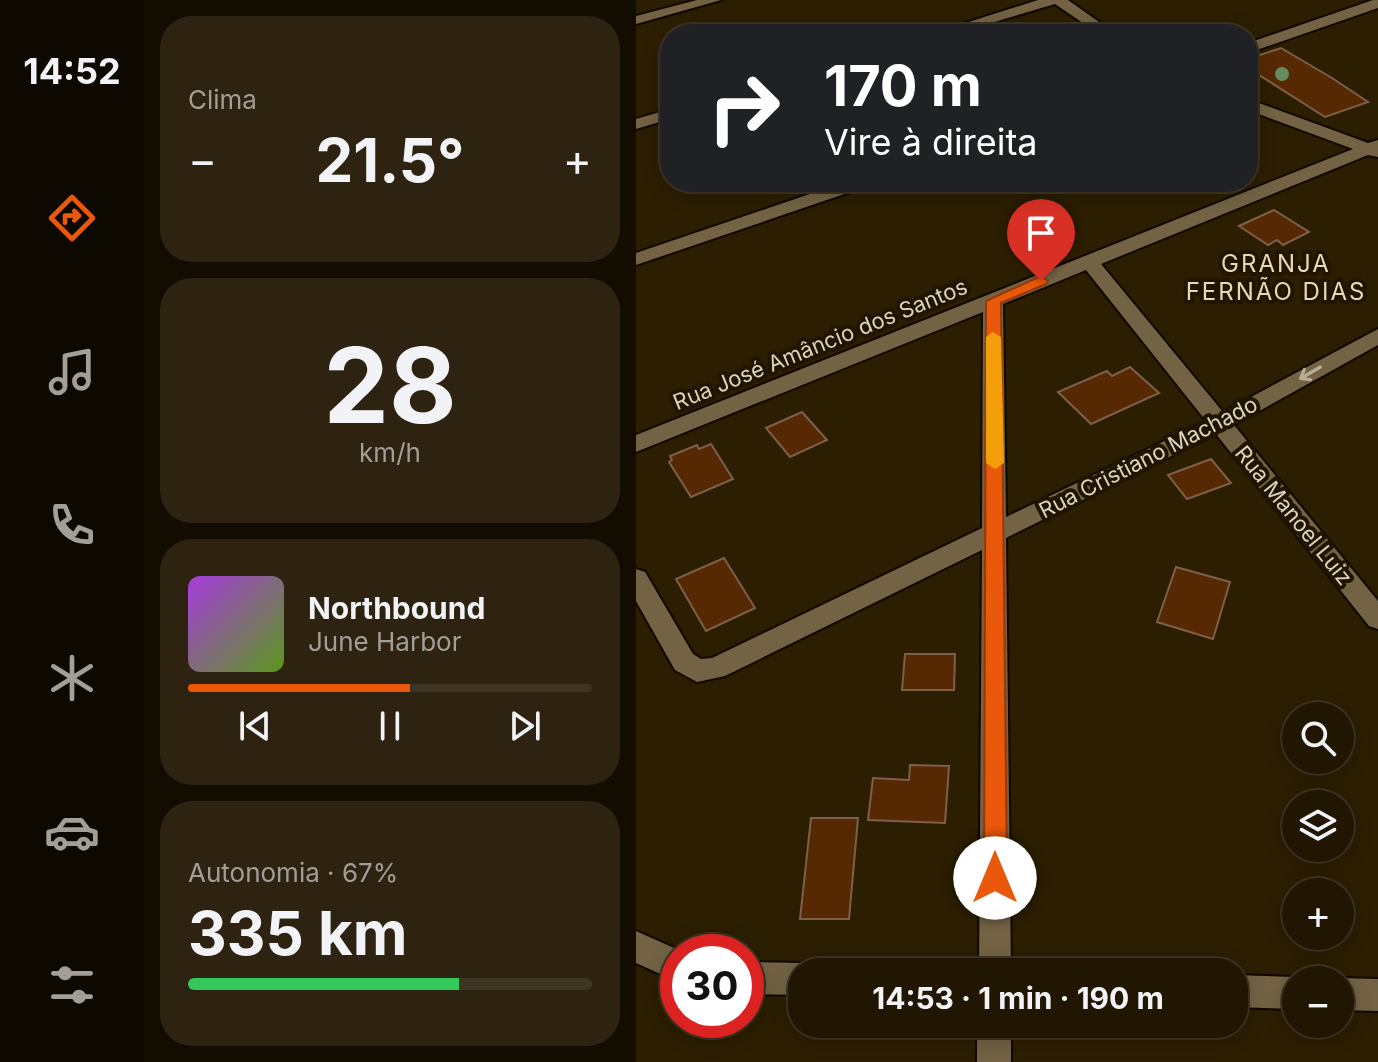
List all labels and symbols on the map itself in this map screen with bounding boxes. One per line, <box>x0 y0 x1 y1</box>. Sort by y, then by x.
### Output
pin <box>1007 199 1075 281</box>
district label: GRANJA FERNÃO DIAS <box>1186 249 1366 306</box>
street label: Rua José Amâncio dos Santos <box>669 273 971 415</box>
one-way arrow <box>1298 366 1322 381</box>
street label: Rua Cristiano Machado <box>1035 391 1261 523</box>
street label: Rua Manoel Luiz <box>1230 440 1358 590</box>
position arrow <box>953 836 1037 920</box>
speed limit sign: 30 <box>660 934 764 1038</box>

